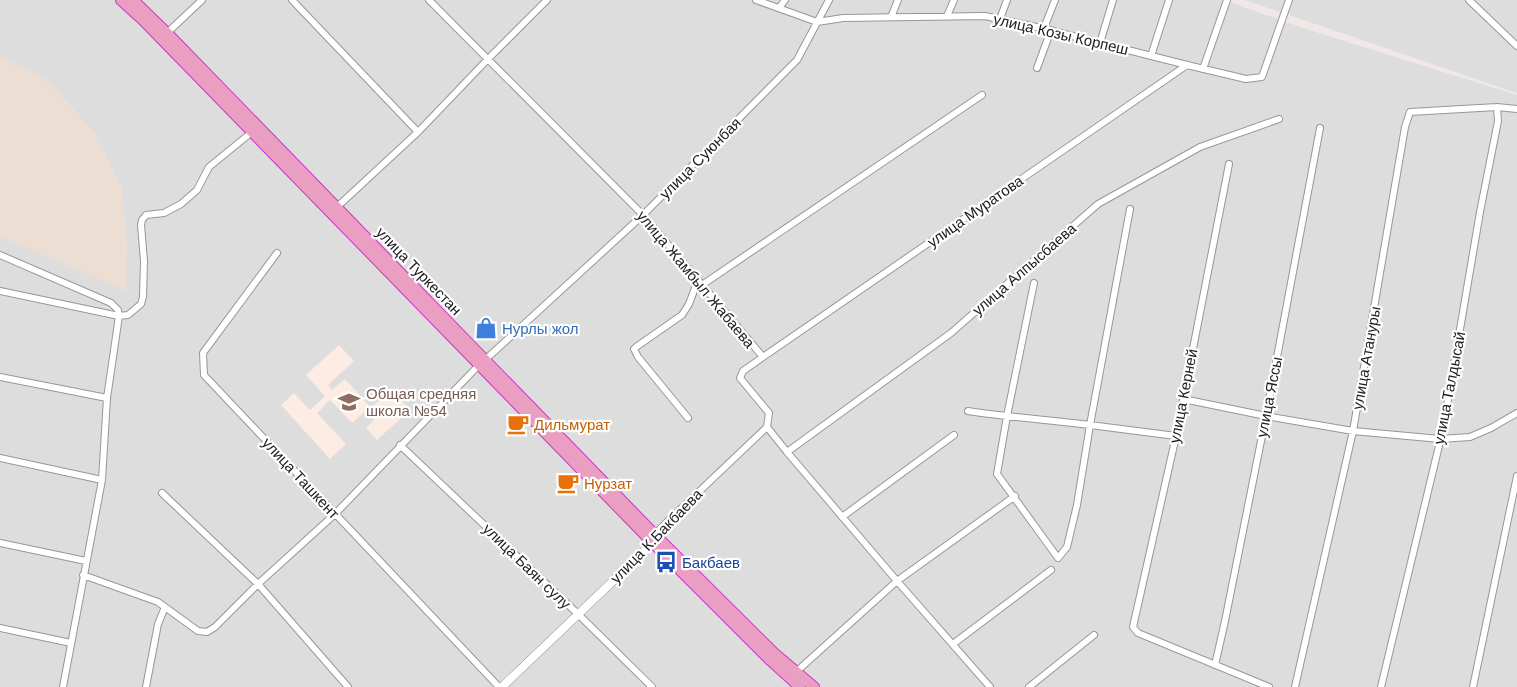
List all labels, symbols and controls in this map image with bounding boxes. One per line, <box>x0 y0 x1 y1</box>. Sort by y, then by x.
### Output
street label: улица Козы Корпеш <box>992 10 1130 58</box>
street label: улица Суюнбая <box>656 114 744 202</box>
street label: улица Муратова <box>924 171 1027 250</box>
street label: улица Жамбыл Жабаева <box>634 207 759 351</box>
street label: улица Алпысбаева <box>969 219 1080 319</box>
street label: улица Туркестан <box>373 224 465 318</box>
street label: улица Атануры <box>1349 305 1383 411</box>
shop icon: Нурлы жол <box>473 315 499 341</box>
place label: Нурлы жол <box>502 320 579 337</box>
street label: улица Талдысай <box>1430 330 1468 446</box>
street label: улица Керней <box>1166 347 1200 445</box>
street label: улица Яссы <box>1253 355 1285 439</box>
place label: Общая средняя школа №54 <box>366 385 476 419</box>
school or university icon: Общая средняя школа №54 <box>336 389 362 415</box>
cafe icon: Дильмурат <box>505 411 531 437</box>
place label: Дильмурат <box>534 416 610 433</box>
street label: улица Ташкент <box>259 434 343 522</box>
cafe icon: Нурзат <box>555 470 581 496</box>
place label: Нурзат <box>584 475 632 492</box>
street label: улица К.Бакбаева <box>607 485 706 587</box>
street label: улица Баян сулу <box>480 520 575 612</box>
bus stop icon: Бакбаев <box>653 549 679 575</box>
place label: Бакбаев <box>682 554 740 571</box>

